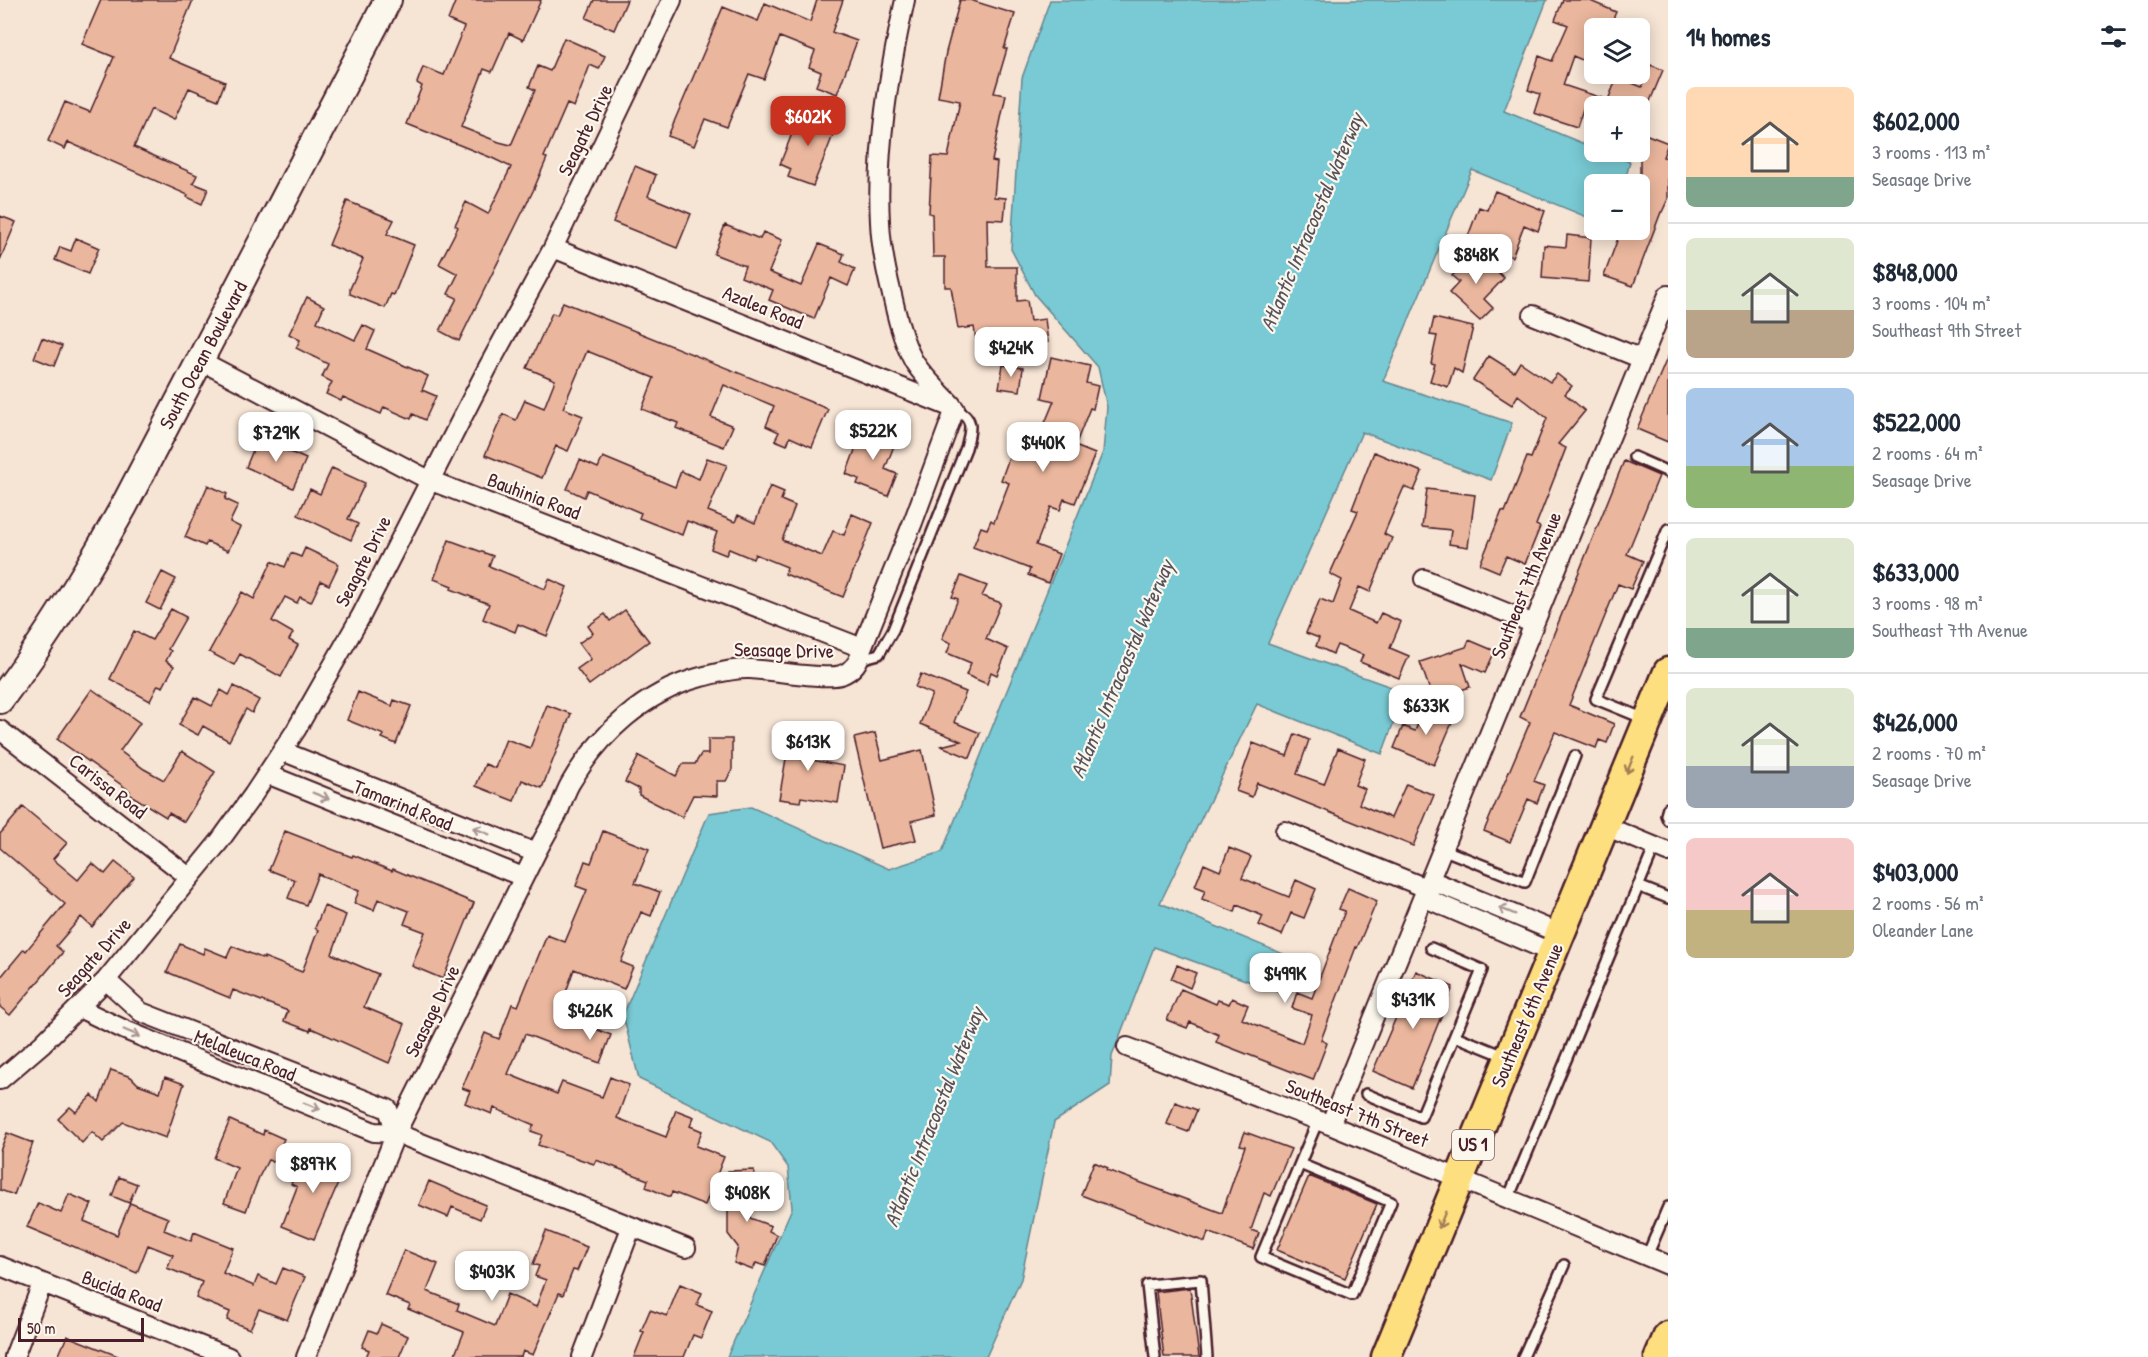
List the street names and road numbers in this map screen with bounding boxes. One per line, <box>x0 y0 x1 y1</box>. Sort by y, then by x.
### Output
street label: Seagate Drive <box>551 79 618 180</box>
street label: South Ocean Boulevard <box>152 276 253 434</box>
street label: Azalea Road <box>719 278 808 335</box>
street label: Bauhinia Road <box>484 465 585 526</box>
street label: Southeast 7th Avenue <box>1484 507 1567 662</box>
street label: Seagate Drive <box>328 511 397 611</box>
street label: Seasage Drive <box>734 635 834 664</box>
street label: Carissa Road <box>64 747 153 825</box>
street label: Tamarind Road <box>349 772 457 837</box>
street label: Seagate Drive <box>51 911 137 1002</box>
street label: Southeast 6th Avenue <box>1484 939 1569 1091</box>
street label: Seasage Drive <box>398 960 466 1061</box>
street label: Melaleuca Road <box>190 1022 300 1087</box>
street label: Southeast 7th Street <box>1282 1072 1434 1154</box>
road number: US 1 <box>1452 1130 1494 1160</box>
street label: Bucida Road <box>78 1263 166 1318</box>

